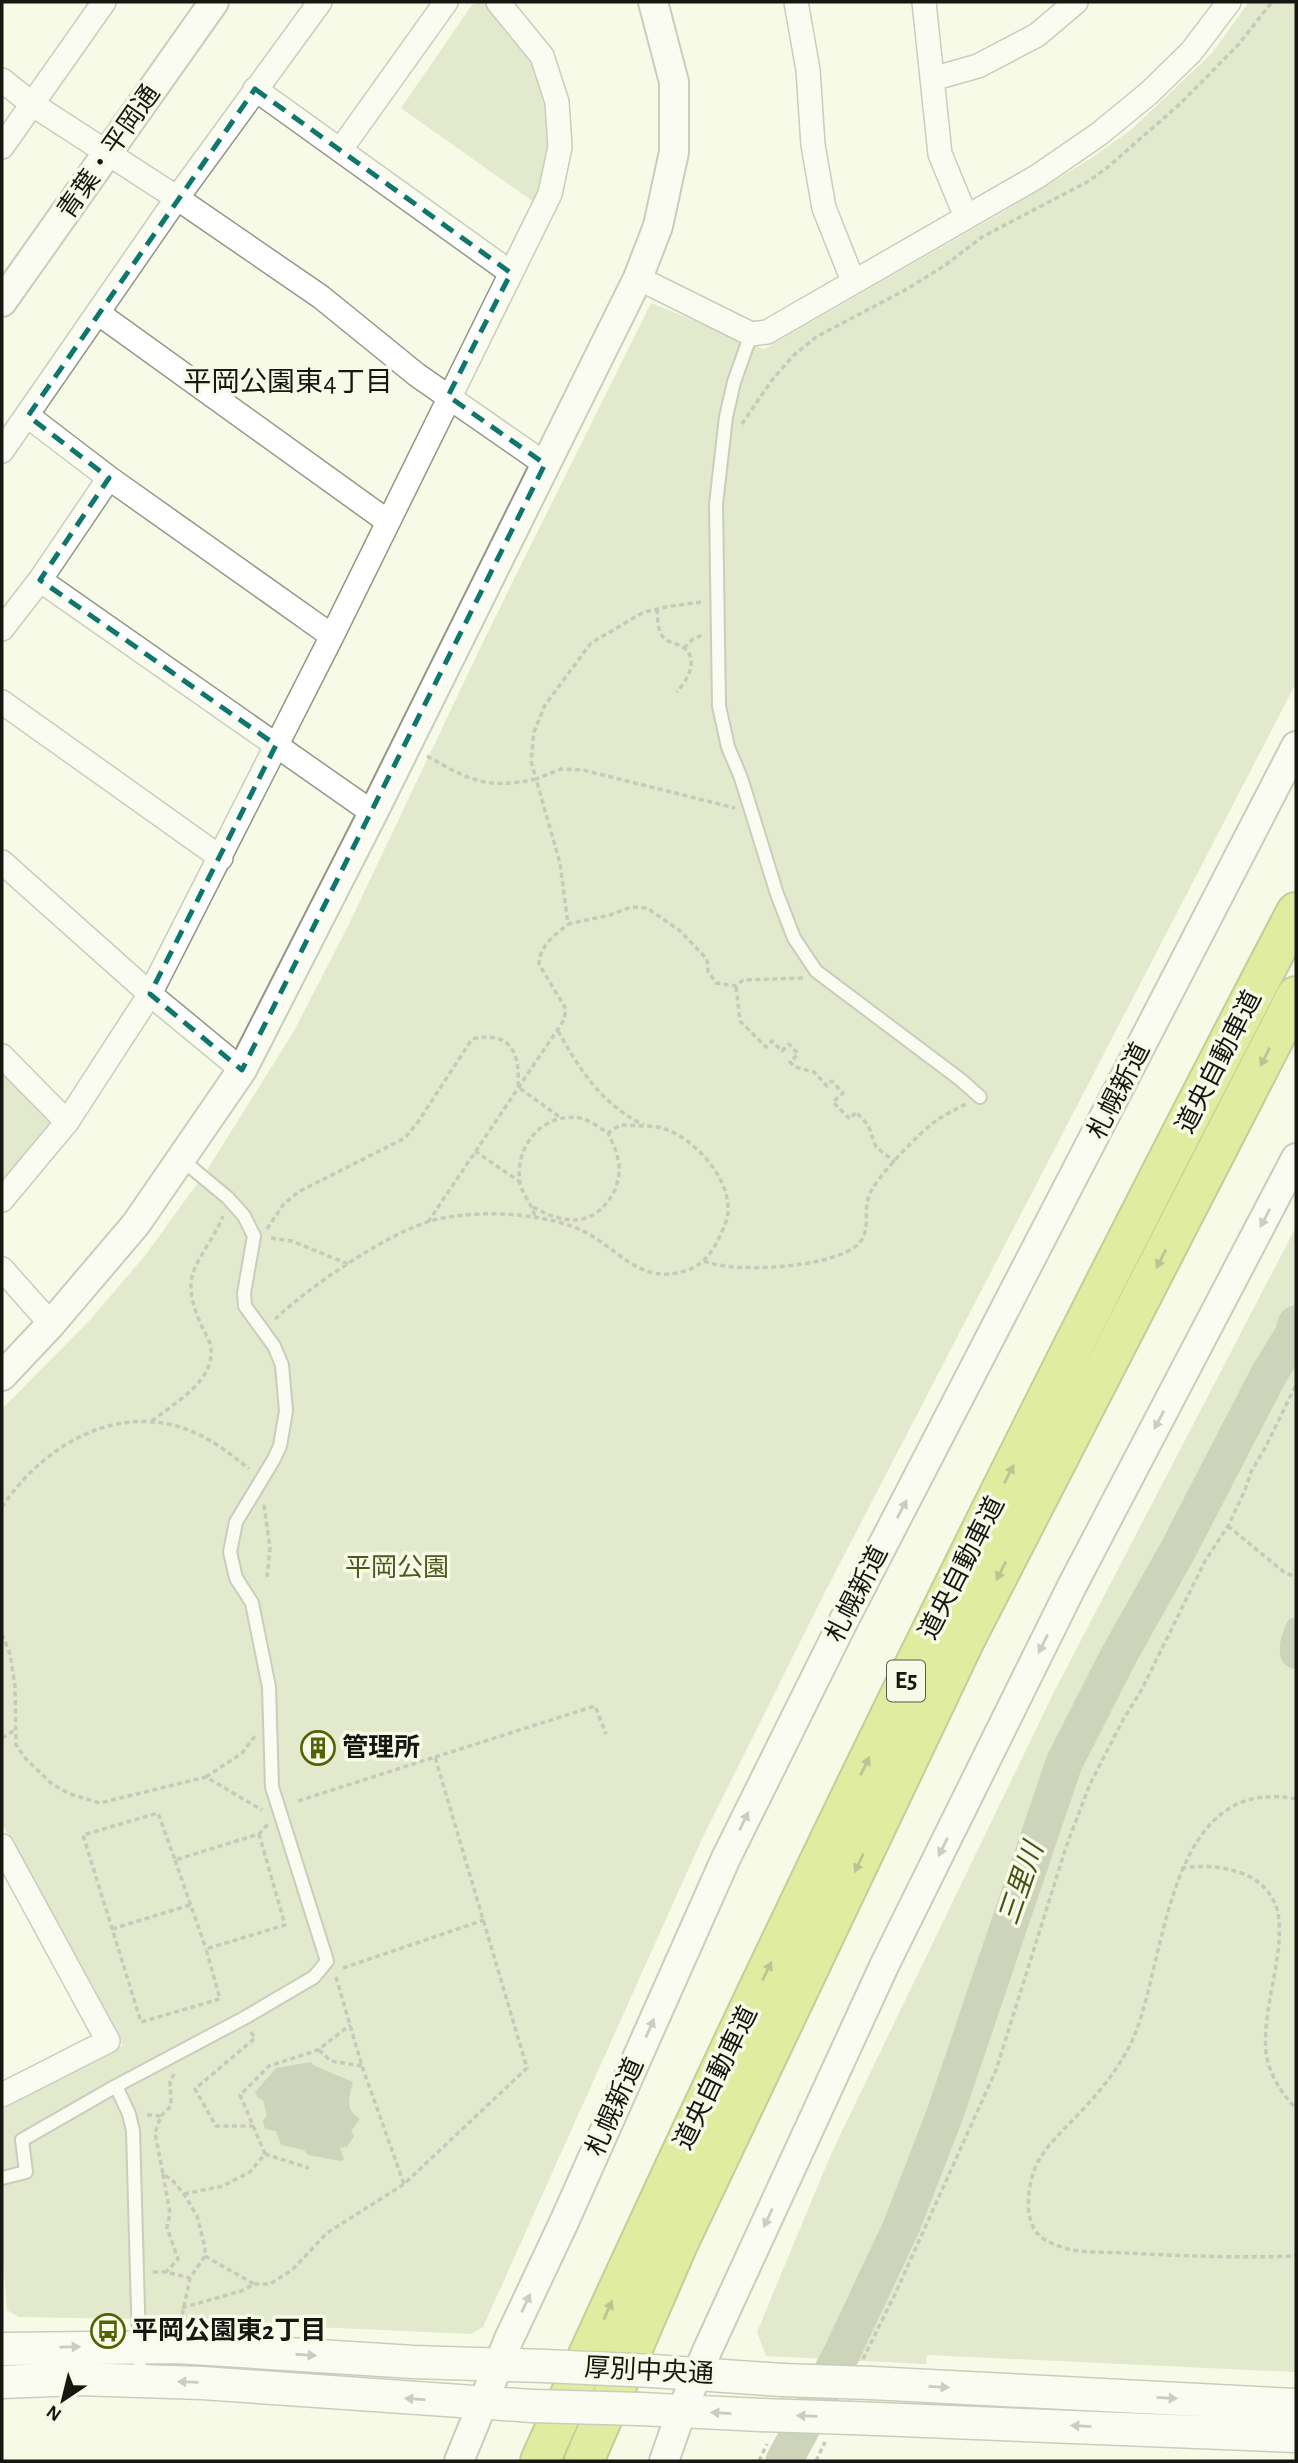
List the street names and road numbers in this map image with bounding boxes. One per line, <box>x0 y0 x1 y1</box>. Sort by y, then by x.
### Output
street label: 青葉・平岡通 <box>53 80 164 223</box>
street label: 道央自動車道 <box>1170 986 1266 1137</box>
street label: 札幌新道 <box>1083 1038 1154 1143</box>
street label: 道央自動車道 <box>913 1492 1009 1643</box>
street label: 札幌新道 <box>821 1541 892 1646</box>
road number: E5 <box>887 1660 925 1702</box>
street label: 道央自動車道 <box>668 2001 762 2154</box>
street label: 札幌新道 <box>581 2054 648 2160</box>
street label: 厚別中央通 <box>583 2354 715 2387</box>

